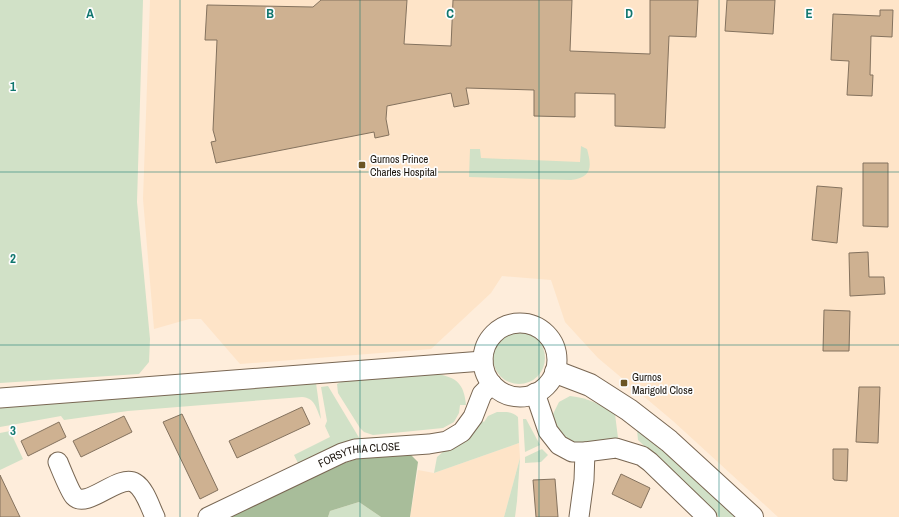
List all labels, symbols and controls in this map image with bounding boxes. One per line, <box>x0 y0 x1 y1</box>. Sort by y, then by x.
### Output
text: A <box>86 5 94 22</box>
text: B <box>266 5 274 22</box>
text: C <box>446 5 454 22</box>
text: D <box>625 5 633 22</box>
text: E <box>805 5 813 22</box>
text: 1 <box>10 78 16 95</box>
place label: Gurnos Prince Charles Hospital <box>370 152 437 179</box>
marker: Gurnos Prince Charles Hospital <box>357 160 367 170</box>
text: 2 <box>10 250 16 267</box>
place label: Gurnos Marigold Close <box>632 370 693 397</box>
marker: Gurnos Marigold Close <box>619 378 629 388</box>
text: 3 <box>10 422 16 439</box>
street label: FORSYTHIA CLOSE <box>316 439 400 470</box>

